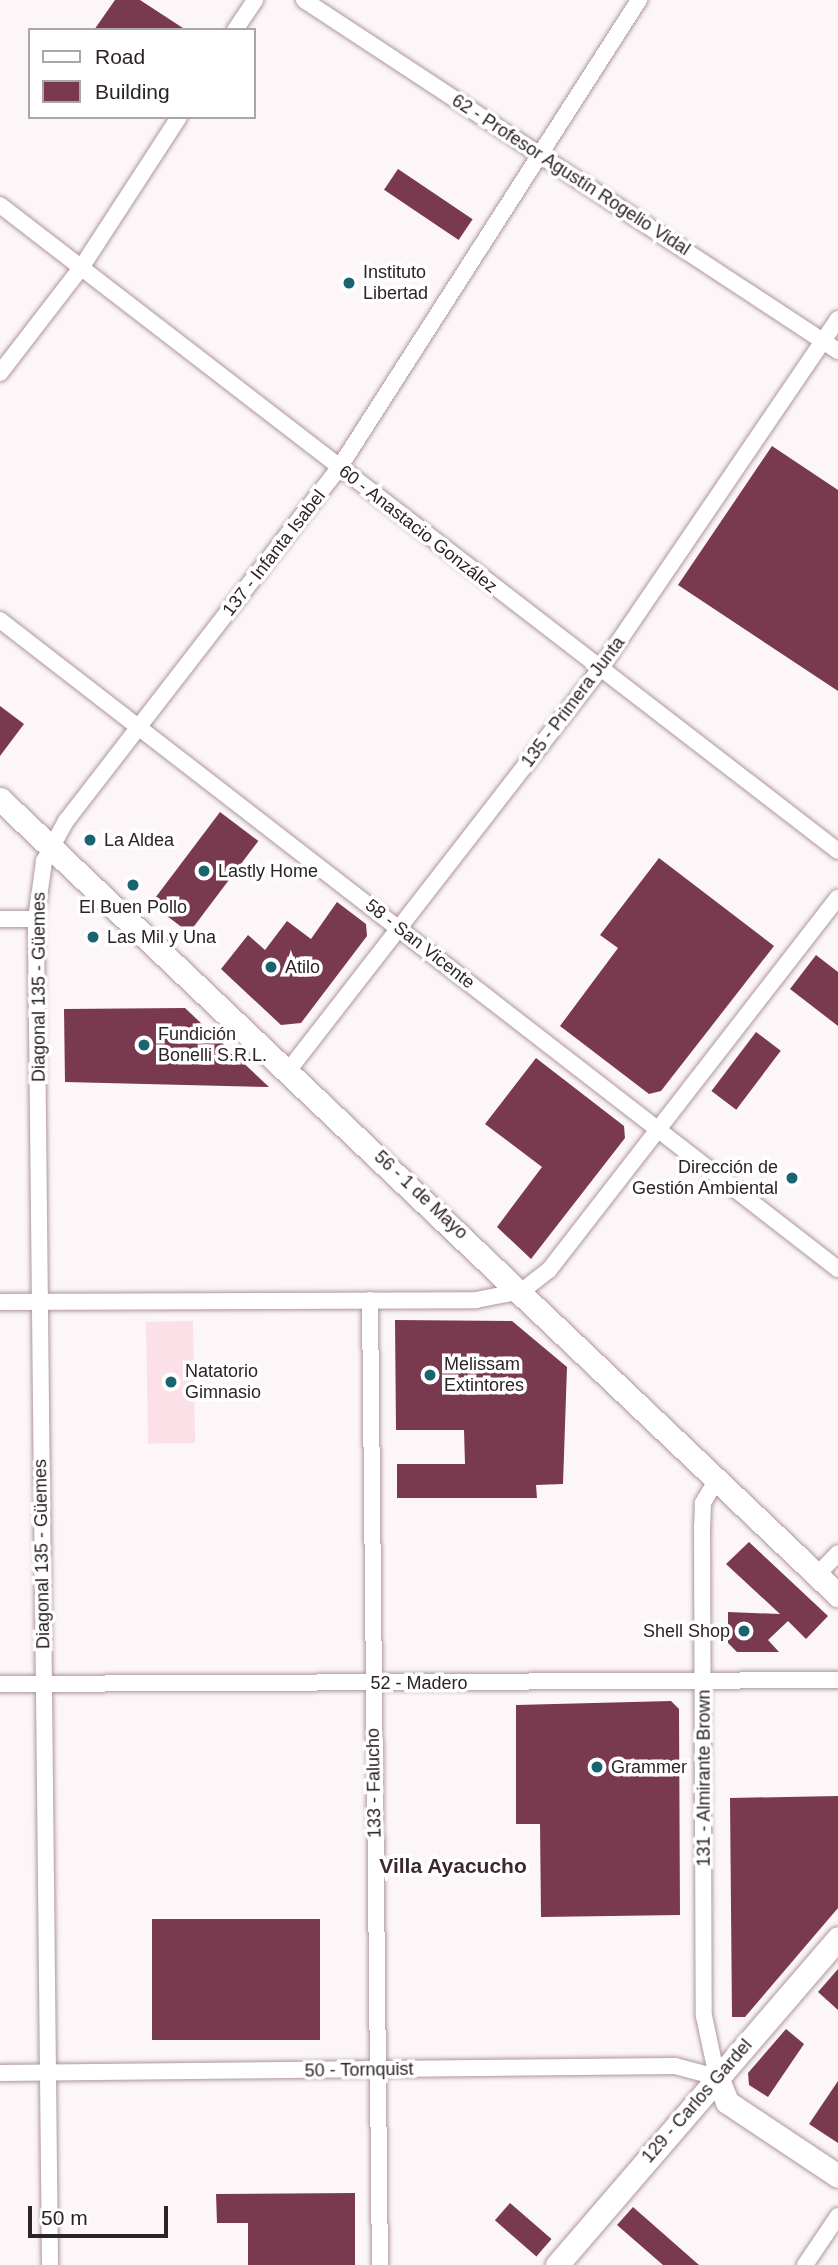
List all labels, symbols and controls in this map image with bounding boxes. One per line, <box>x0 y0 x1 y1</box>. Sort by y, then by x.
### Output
legend <box>28 28 256 119</box>
text: Road <box>95 45 145 68</box>
text: Building <box>95 80 170 103</box>
street label: 62 - Profesor Agustín Rogelio Vidal <box>447 89 695 261</box>
place label: Instituto Libertad <box>363 262 428 304</box>
marker: Instituto Libertad <box>341 275 357 291</box>
street label: 60 - Anastacio González <box>334 460 502 598</box>
street label: 137 - Infanta Isabel <box>218 486 330 620</box>
street label: 135 - Primera Junta <box>517 632 629 772</box>
place label: La Aldea <box>104 829 175 851</box>
marker: La Aldea <box>82 832 98 848</box>
place label: Lastly Home <box>218 860 318 882</box>
marker: Lastly Home <box>196 863 212 879</box>
marker: El Buen Pollo <box>125 877 141 893</box>
street label: Diagonal 135 - Güemes <box>28 892 50 1082</box>
street label: 58 - San Vicente <box>361 895 479 993</box>
place label: El Buen Pollo <box>79 896 187 918</box>
place label: Las Mil y Una <box>107 926 216 948</box>
marker: Las Mil y Una <box>85 929 101 945</box>
place label: Atilo <box>285 956 320 978</box>
marker: Atilo <box>263 959 279 975</box>
place label: Fundición Bonelli S.R.L. <box>158 1024 267 1066</box>
marker: Fundición Bonelli S.R.L. <box>136 1037 152 1053</box>
street label: 56 - 1 de Mayo <box>370 1146 472 1244</box>
place label: Dirección de Gestión Ambiental <box>631 1157 778 1200</box>
marker: Dirección de Gestión Ambiental <box>784 1170 800 1186</box>
place label: Melissam Extintores <box>444 1354 524 1396</box>
place label: Natatorio Gimnasio <box>185 1361 261 1404</box>
marker: Melissam Extintores <box>422 1367 438 1383</box>
marker: Natatorio Gimnasio <box>163 1374 179 1390</box>
street label: Diagonal 135 - Güemes <box>30 1459 54 1649</box>
place label: Shell Shop <box>643 1620 730 1642</box>
marker: Shell Shop <box>736 1623 752 1639</box>
street label: 52 - Madero <box>370 1672 468 1694</box>
street label: 131 - Almirante Brown <box>693 1689 715 1867</box>
street label: 133 - Falucho <box>362 1728 386 1838</box>
place label: Grammer <box>611 1756 687 1778</box>
marker: Grammer <box>589 1759 605 1775</box>
district label: Villa Ayacucho <box>379 1853 527 1879</box>
street label: 129 - Carlos Gardel <box>637 2035 757 2167</box>
street label: 50 - Tornquist <box>304 2058 414 2082</box>
scale bar <box>32 2192 172 2236</box>
text: 50 m <box>41 2206 88 2229</box>

